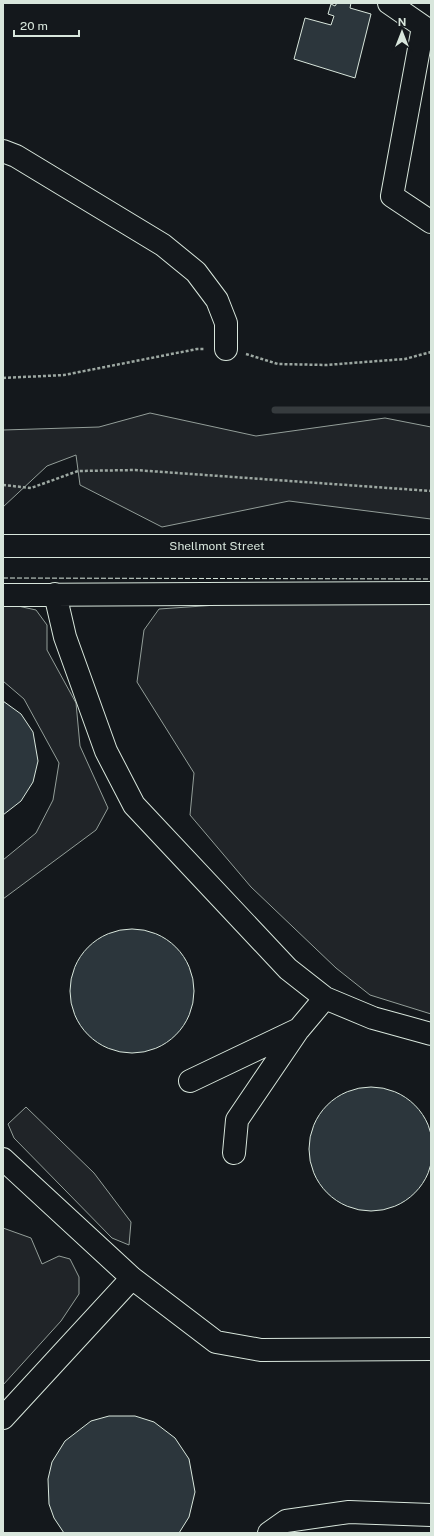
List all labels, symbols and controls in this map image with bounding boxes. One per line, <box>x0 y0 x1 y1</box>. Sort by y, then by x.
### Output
scale bar <box>14 12 79 38</box>
north arrow <box>382 12 422 52</box>
text: N <box>398 16 406 28</box>
text: 20 m <box>20 19 48 33</box>
street label: Shellmont Street <box>169 539 265 553</box>

